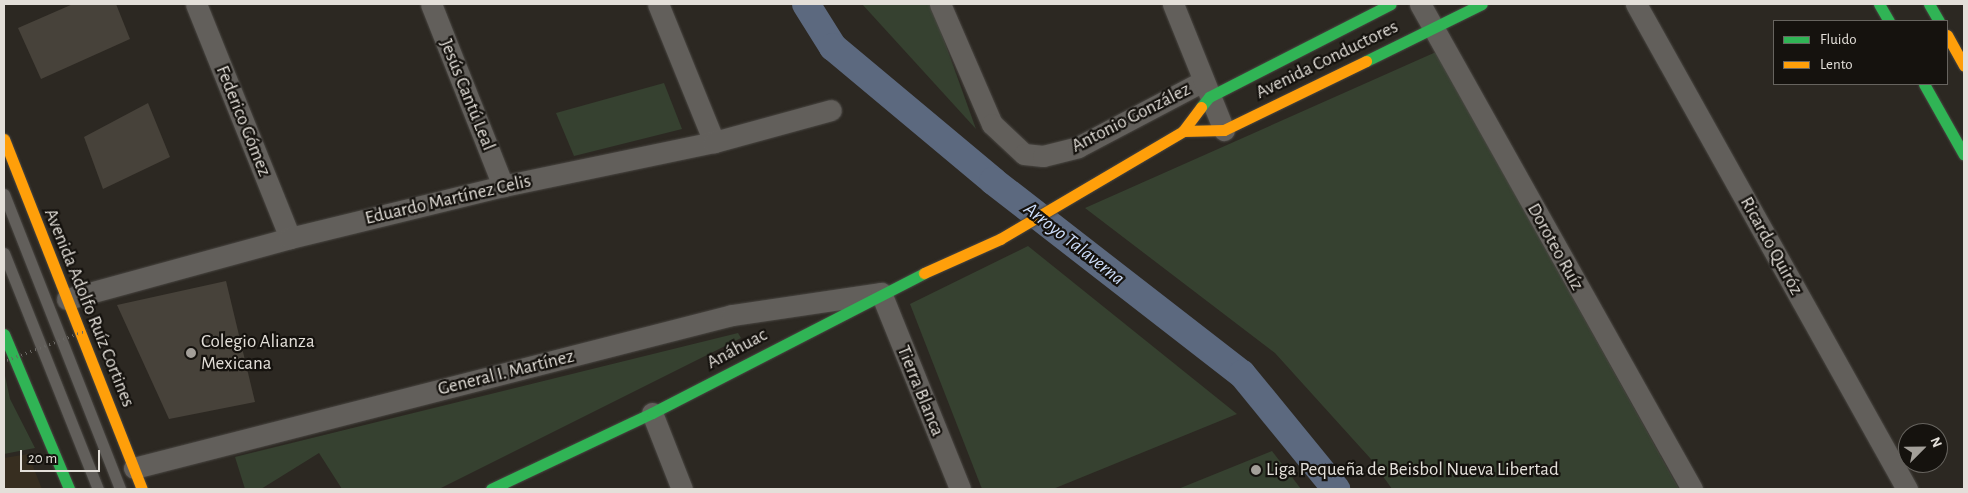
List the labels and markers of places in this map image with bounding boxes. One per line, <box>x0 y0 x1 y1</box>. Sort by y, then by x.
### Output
place label: Colegio Alianza Mexicana <box>201 331 315 375</box>
marker: Colegio Alianza Mexicana <box>185 347 197 359</box>
place label: Liga Pequeña de Beisbol Nueva Libertad <box>1266 459 1559 481</box>
marker: Liga Pequeña de Beisbol Nueva Libertad <box>1250 464 1262 476</box>

